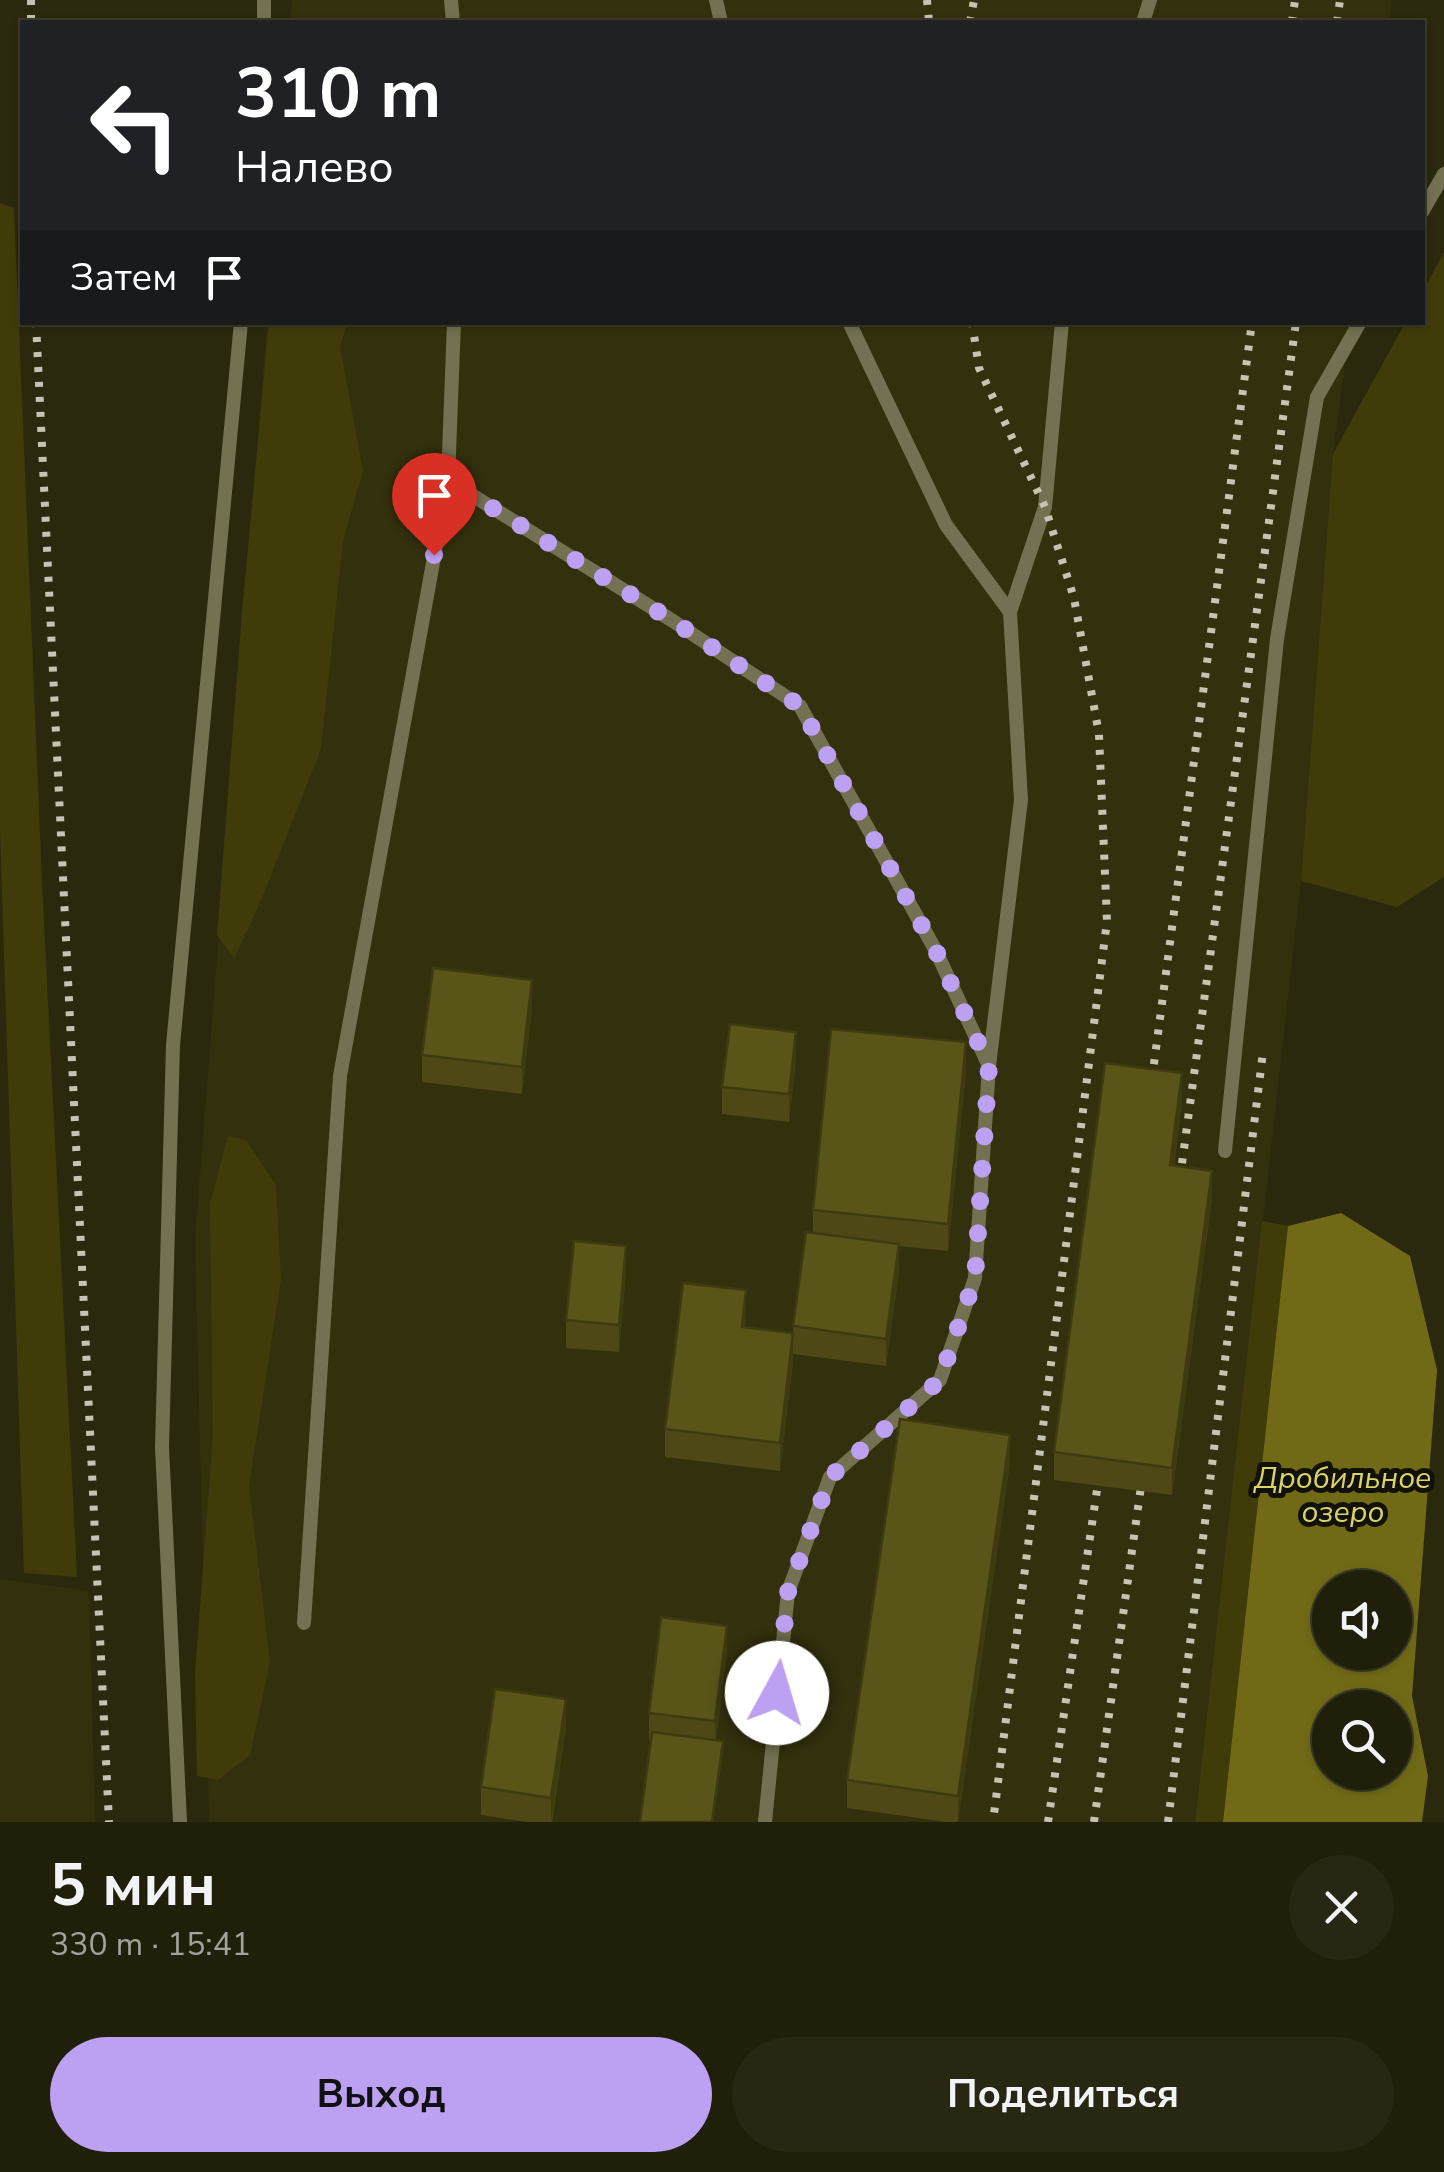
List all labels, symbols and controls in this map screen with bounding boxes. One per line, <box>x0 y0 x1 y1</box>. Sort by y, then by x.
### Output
text: 310 m <box>235 46 441 142</box>
icon: left <box>70 60 200 190</box>
text: Налево <box>235 137 394 198</box>
icon: arrive <box>197 250 252 305</box>
text: Затем <box>70 252 177 303</box>
pin <box>392 453 477 556</box>
icon: arrive <box>407 468 462 523</box>
water label: Дробильное озеро <box>1253 1458 1431 1533</box>
map controls <box>1312 1570 1412 1790</box>
button: sound <box>1312 1570 1412 1670</box>
position arrow <box>725 1641 829 1745</box>
button: search <box>1312 1690 1412 1790</box>
text: 5 мин <box>50 1844 216 1926</box>
button: close <box>1289 1855 1394 1960</box>
text: 330 m · 15:41 <box>50 1923 251 1966</box>
button: Выход <box>50 2037 712 2152</box>
button: Поделиться <box>732 2037 1394 2152</box>

